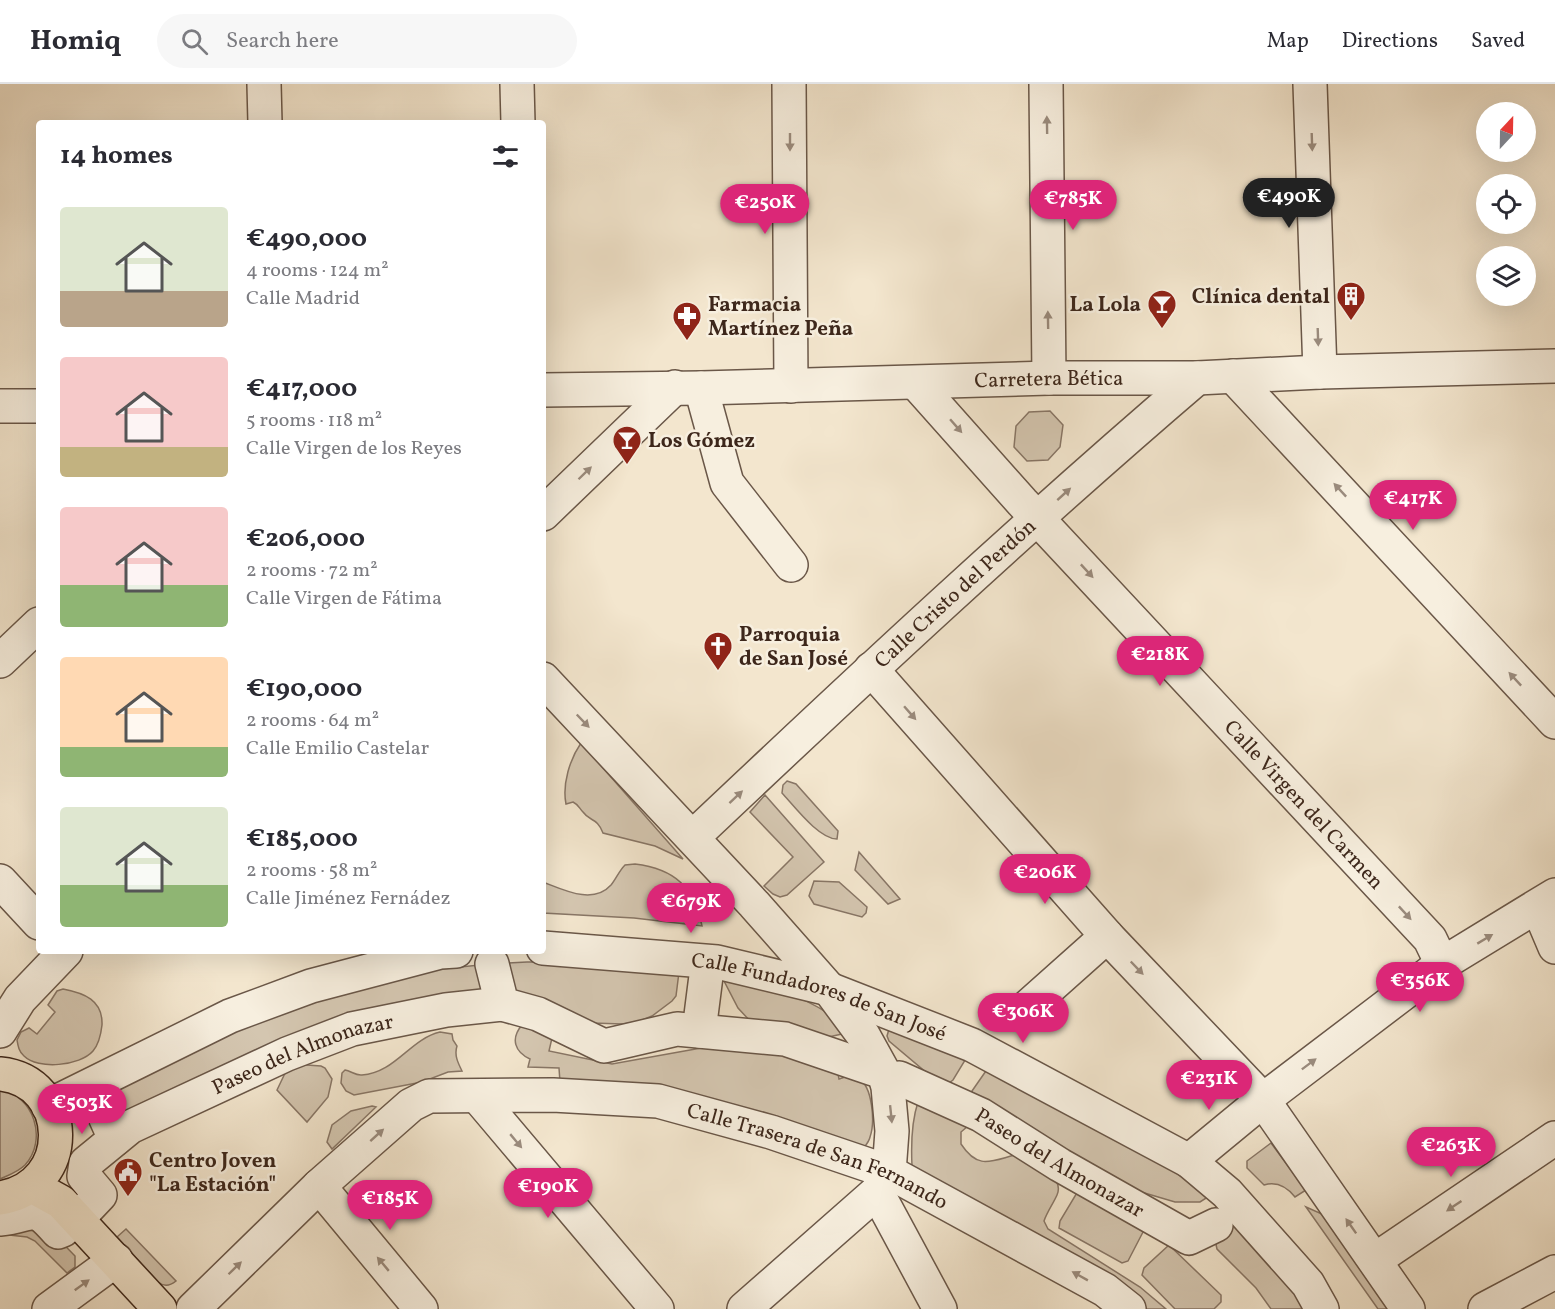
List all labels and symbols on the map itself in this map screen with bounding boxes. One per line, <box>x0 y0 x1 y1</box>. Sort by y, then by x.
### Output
north arrow <box>1476 102 1536 162</box>
one-way arrow <box>1042 115 1052 134</box>
one-way arrow <box>785 133 795 152</box>
one-way arrow <box>1307 133 1316 152</box>
pin: €490K <box>1247 178 1331 229</box>
pin: €785K <box>1031 180 1115 231</box>
pin: €250K <box>723 184 807 235</box>
building icon: Clínica dental <box>1335 280 1367 322</box>
place label: Clínica dental <box>1192 283 1330 312</box>
bar icon: La Lola <box>1146 288 1178 330</box>
place label: Farmacia Martínez Peña <box>708 291 853 344</box>
place label: La Lola <box>1070 291 1141 320</box>
pharmacy icon: Farmacia Martínez Peña <box>671 300 703 342</box>
one-way arrow <box>1044 310 1053 329</box>
one-way arrow <box>1314 328 1323 347</box>
street label: Carretera Bética <box>974 365 1123 396</box>
one-way arrow <box>949 419 963 434</box>
bar icon: Los Gómez <box>611 424 643 466</box>
place label: Los Gómez <box>648 427 755 456</box>
one-way arrow <box>578 467 592 481</box>
pin: €417K <box>1371 480 1455 531</box>
one-way arrow <box>1334 483 1347 498</box>
one-way arrow <box>1056 487 1072 500</box>
street label: Calle Cristo del Perdón <box>869 513 1043 676</box>
one-way arrow <box>1079 564 1093 578</box>
place label: Parroquia de San José <box>739 621 848 674</box>
church icon: Parroquia de San José <box>702 630 734 672</box>
pin: €218K <box>1118 636 1202 687</box>
one-way arrow <box>1509 672 1522 687</box>
one-way arrow <box>903 705 916 720</box>
one-way arrow <box>576 714 590 728</box>
street label: Calle Virgen del Carmen <box>1217 714 1390 897</box>
one-way arrow <box>728 790 742 804</box>
pin: €206K <box>1003 854 1087 905</box>
pin: €679K <box>649 883 733 934</box>
one-way arrow <box>1398 906 1412 920</box>
one-way arrow <box>1477 933 1493 944</box>
street label: Calle Fundadores de San José <box>690 947 950 1050</box>
one-way arrow <box>1130 961 1144 975</box>
pin: €356K <box>1378 962 1462 1013</box>
pin: €306K <box>981 993 1065 1044</box>
street label: Paseo del Almonazar <box>207 1008 396 1103</box>
one-way arrow <box>1302 1059 1317 1071</box>
pin: €231K <box>1167 1060 1251 1111</box>
pin: €503K <box>40 1084 124 1135</box>
street label: Calle Trasera de San Fernando <box>683 1097 953 1217</box>
street label: Paseo del Almonazar <box>969 1102 1149 1226</box>
one-way arrow <box>886 1104 896 1123</box>
pin: €263K <box>1409 1127 1493 1178</box>
one-way arrow <box>369 1129 384 1142</box>
one-way arrow <box>509 1133 522 1148</box>
place label: Centro Joven "La Estación" <box>149 1147 276 1200</box>
public building icon: Centro Joven "La Estación" <box>112 1156 144 1198</box>
pin: €190K <box>506 1168 590 1219</box>
pin: €185K <box>348 1180 432 1231</box>
one-way arrow <box>1447 1200 1463 1212</box>
one-way arrow <box>1346 1218 1357 1234</box>
one-way arrow <box>377 1256 390 1272</box>
one-way arrow <box>227 1262 241 1276</box>
one-way arrow <box>1071 1271 1088 1281</box>
one-way arrow <box>74 1279 90 1291</box>

